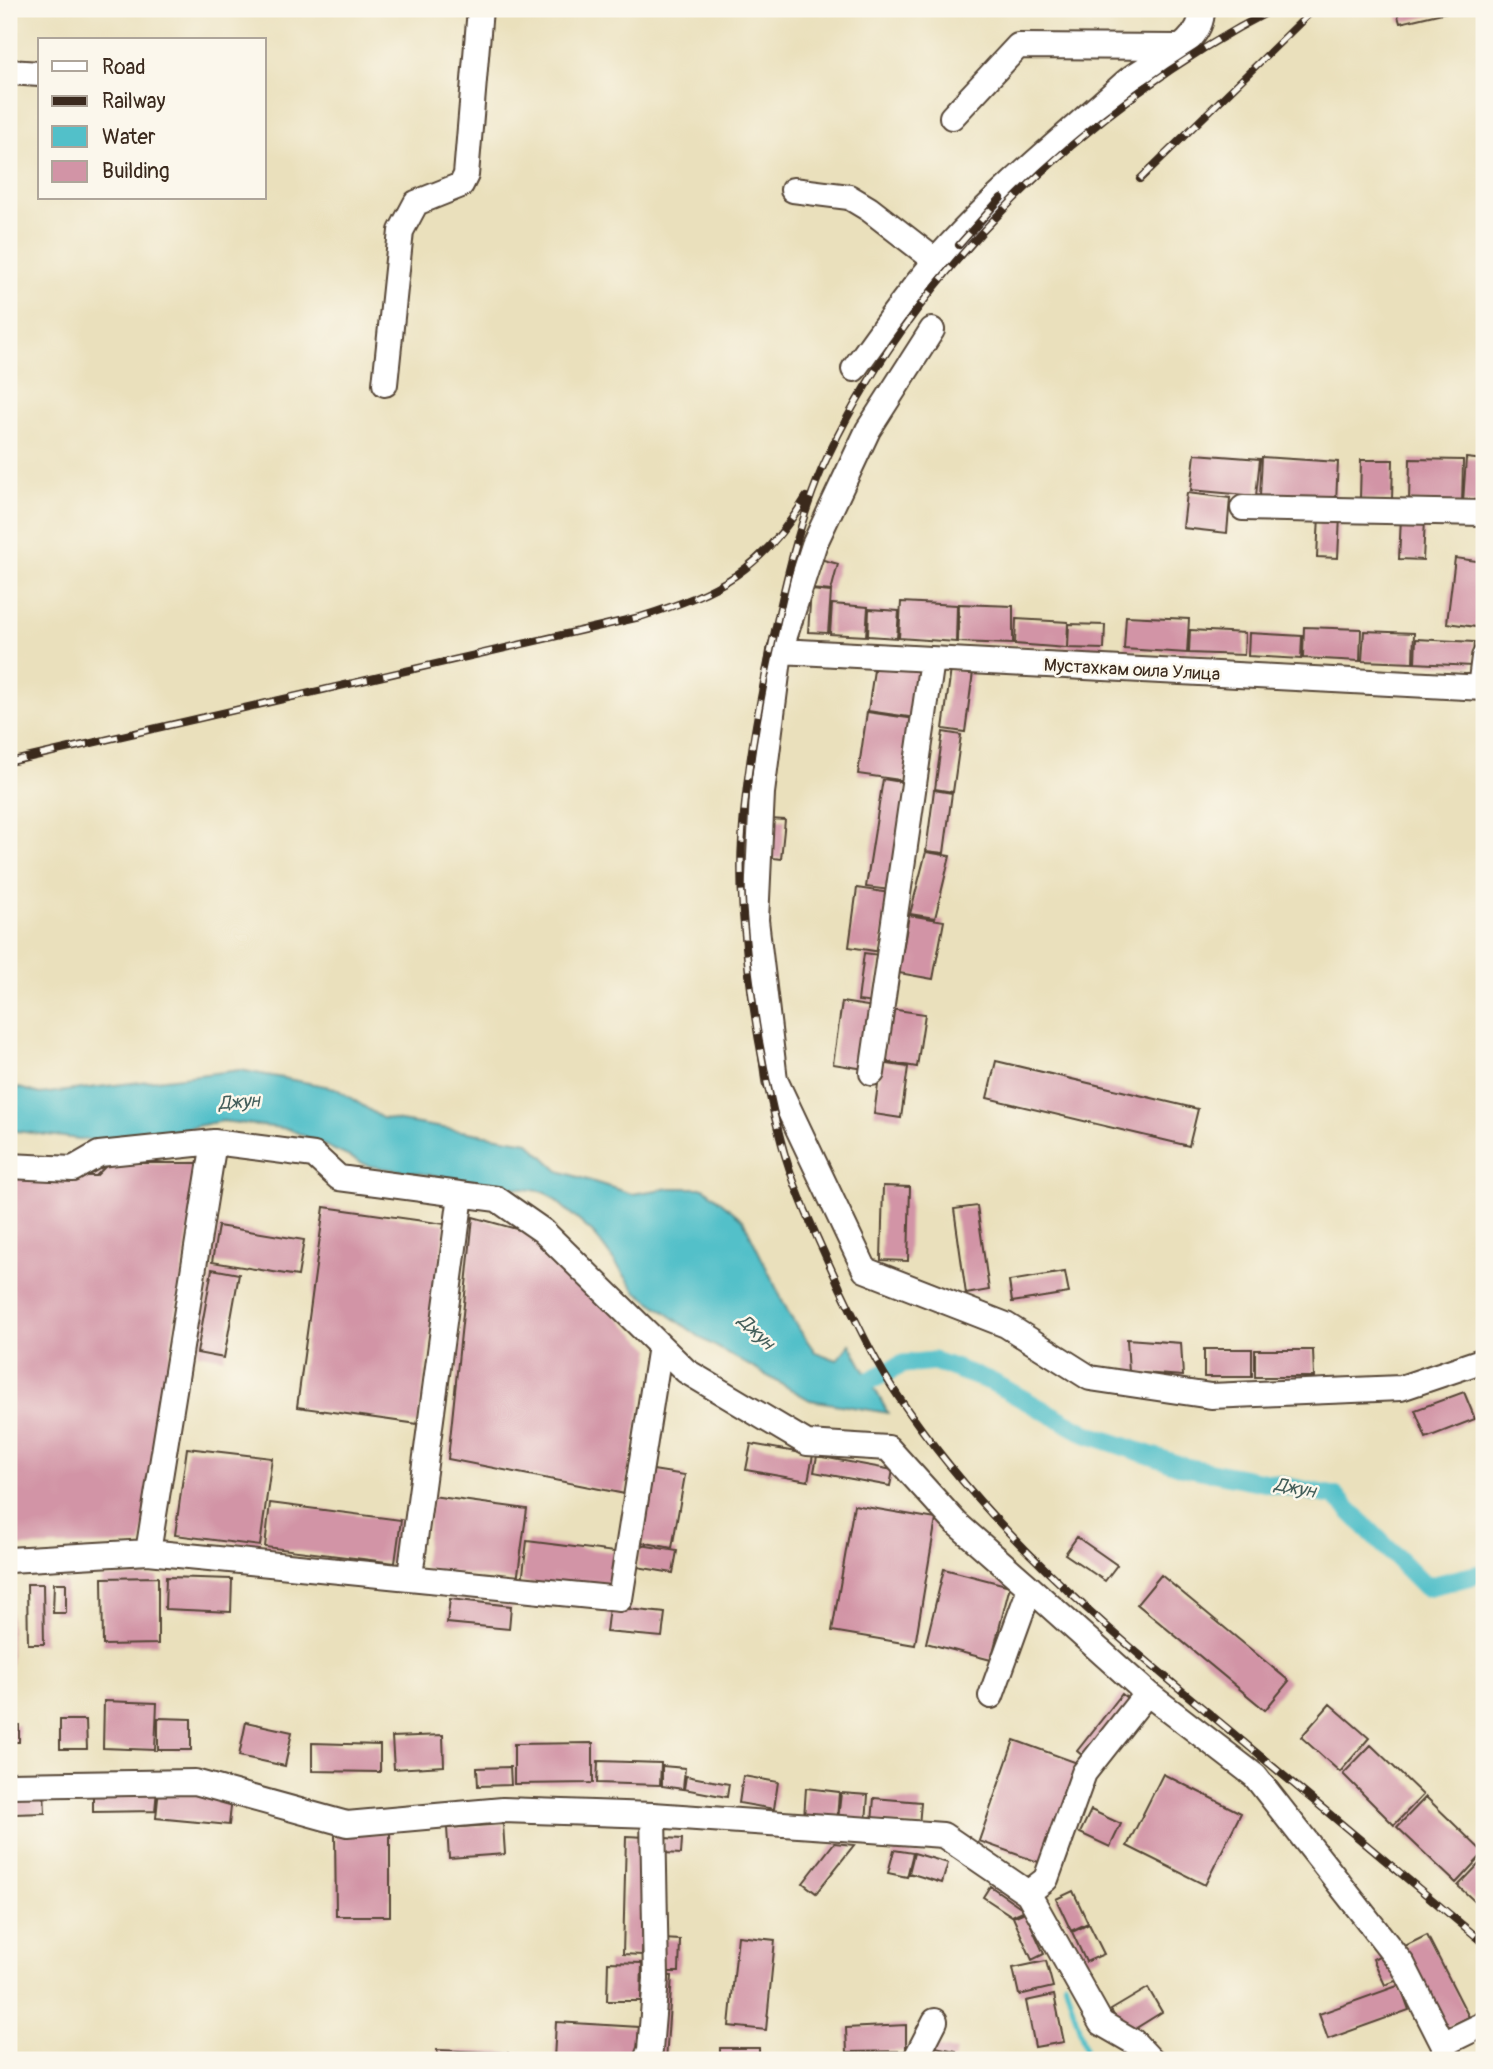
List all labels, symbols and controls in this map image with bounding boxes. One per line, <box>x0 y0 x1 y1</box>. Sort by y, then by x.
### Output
legend <box>38 38 266 200</box>
text: Road <box>102 54 146 81</box>
text: Railway <box>102 88 166 115</box>
text: Water <box>102 124 156 151</box>
text: Building <box>102 158 169 185</box>
street label: Мустахкам оила Улица <box>1043 654 1221 686</box>
water label: Джун <box>217 1088 263 1115</box>
water label: Джун <box>732 1308 781 1357</box>
water label: Джун <box>1272 1472 1320 1504</box>

